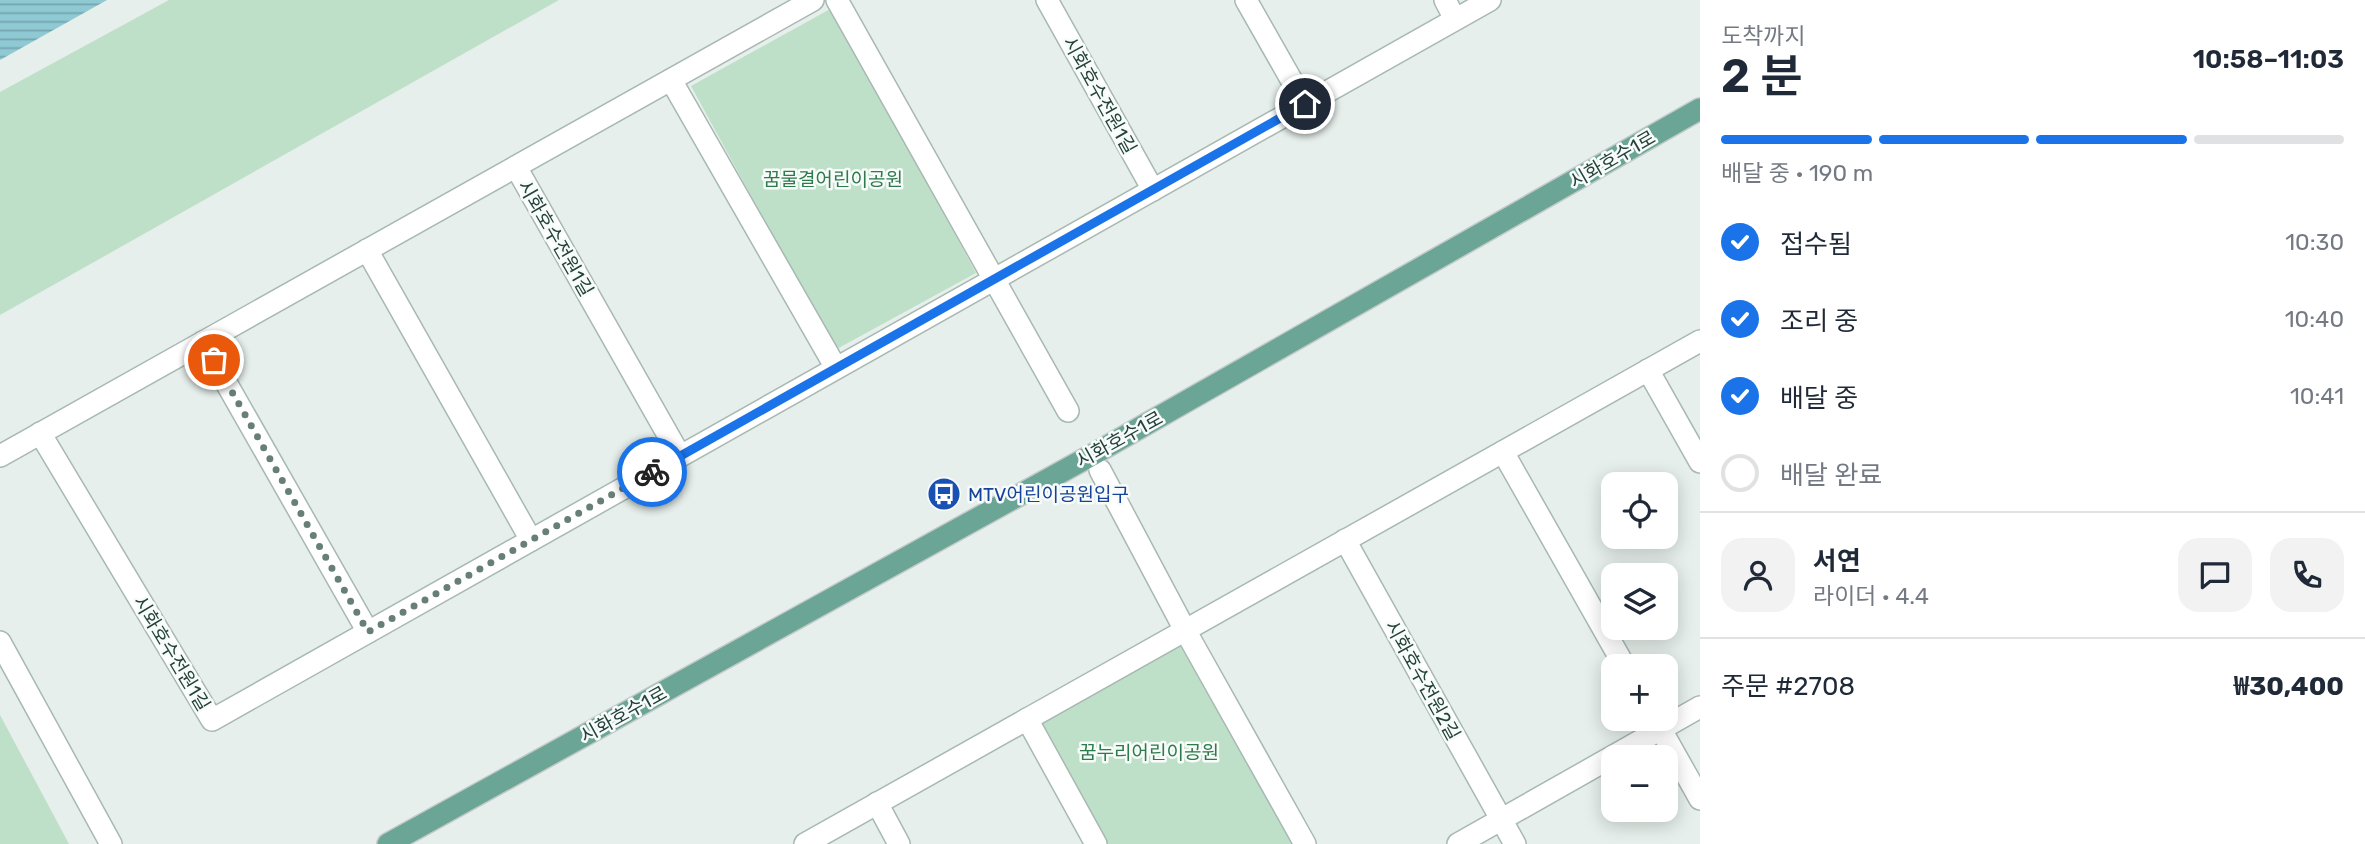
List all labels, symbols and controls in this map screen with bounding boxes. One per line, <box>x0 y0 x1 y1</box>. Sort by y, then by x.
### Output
text: 도착까지 <box>1721 22 1806 50</box>
street label: 시화호수전원1길 <box>1058 33 1141 158</box>
text: 10:58–11:03 <box>2193 44 2344 75</box>
text: 2 분 <box>1721 49 1803 104</box>
pin <box>1275 74 1335 134</box>
icon: home <box>1286 85 1324 123</box>
street label: 시화호수1로 <box>1565 126 1659 193</box>
text: 배달 중 · 190 m <box>1721 159 1873 187</box>
park label: 꿈물결어린이공원 <box>763 168 903 191</box>
street label: 시화호수전원1길 <box>513 176 598 301</box>
icon: check <box>1721 223 1759 261</box>
text: 10:30 <box>2285 228 2344 256</box>
text: 접수됨 <box>1780 229 1852 260</box>
icon: check <box>1721 300 1759 338</box>
text: 10:40 <box>2285 305 2344 333</box>
text: 조리 중 <box>1780 306 1858 337</box>
pin <box>184 330 244 390</box>
icon: bag <box>195 341 233 379</box>
icon: check <box>1721 377 1759 415</box>
text: 10:41 <box>2290 382 2344 410</box>
text: 배달 중 <box>1780 383 1858 414</box>
street label: 시화호수1로 <box>1072 406 1167 473</box>
courier <box>617 437 687 507</box>
icon: bike <box>633 453 671 491</box>
text: 배달 완료 <box>1780 460 1882 491</box>
map controls <box>1601 472 1678 822</box>
button: locate <box>1601 472 1678 549</box>
bus stop icon: MTV어린이공원입구 <box>925 475 963 513</box>
place label: MTV어린이공원입구 <box>968 483 1129 506</box>
button: person <box>1721 538 1795 612</box>
button: chat <box>2178 538 2252 612</box>
button: phone <box>2270 538 2344 612</box>
text: 서연 <box>1813 546 1861 577</box>
button: layers <box>1601 563 1678 640</box>
text: 라이더 · 4.4 <box>1813 582 1929 610</box>
street label: 시화호수전원1길 <box>128 591 215 715</box>
street label: 시화호수전원2길 <box>1380 616 1465 744</box>
button: + <box>1601 654 1678 731</box>
text: 주문 #2708 <box>1721 671 1855 702</box>
text: ₩30,400 <box>2234 671 2344 702</box>
street label: 시화호수1로 <box>576 681 671 748</box>
park label: 꿈누리어린이공원 <box>1079 741 1219 764</box>
button: − <box>1601 745 1678 822</box>

